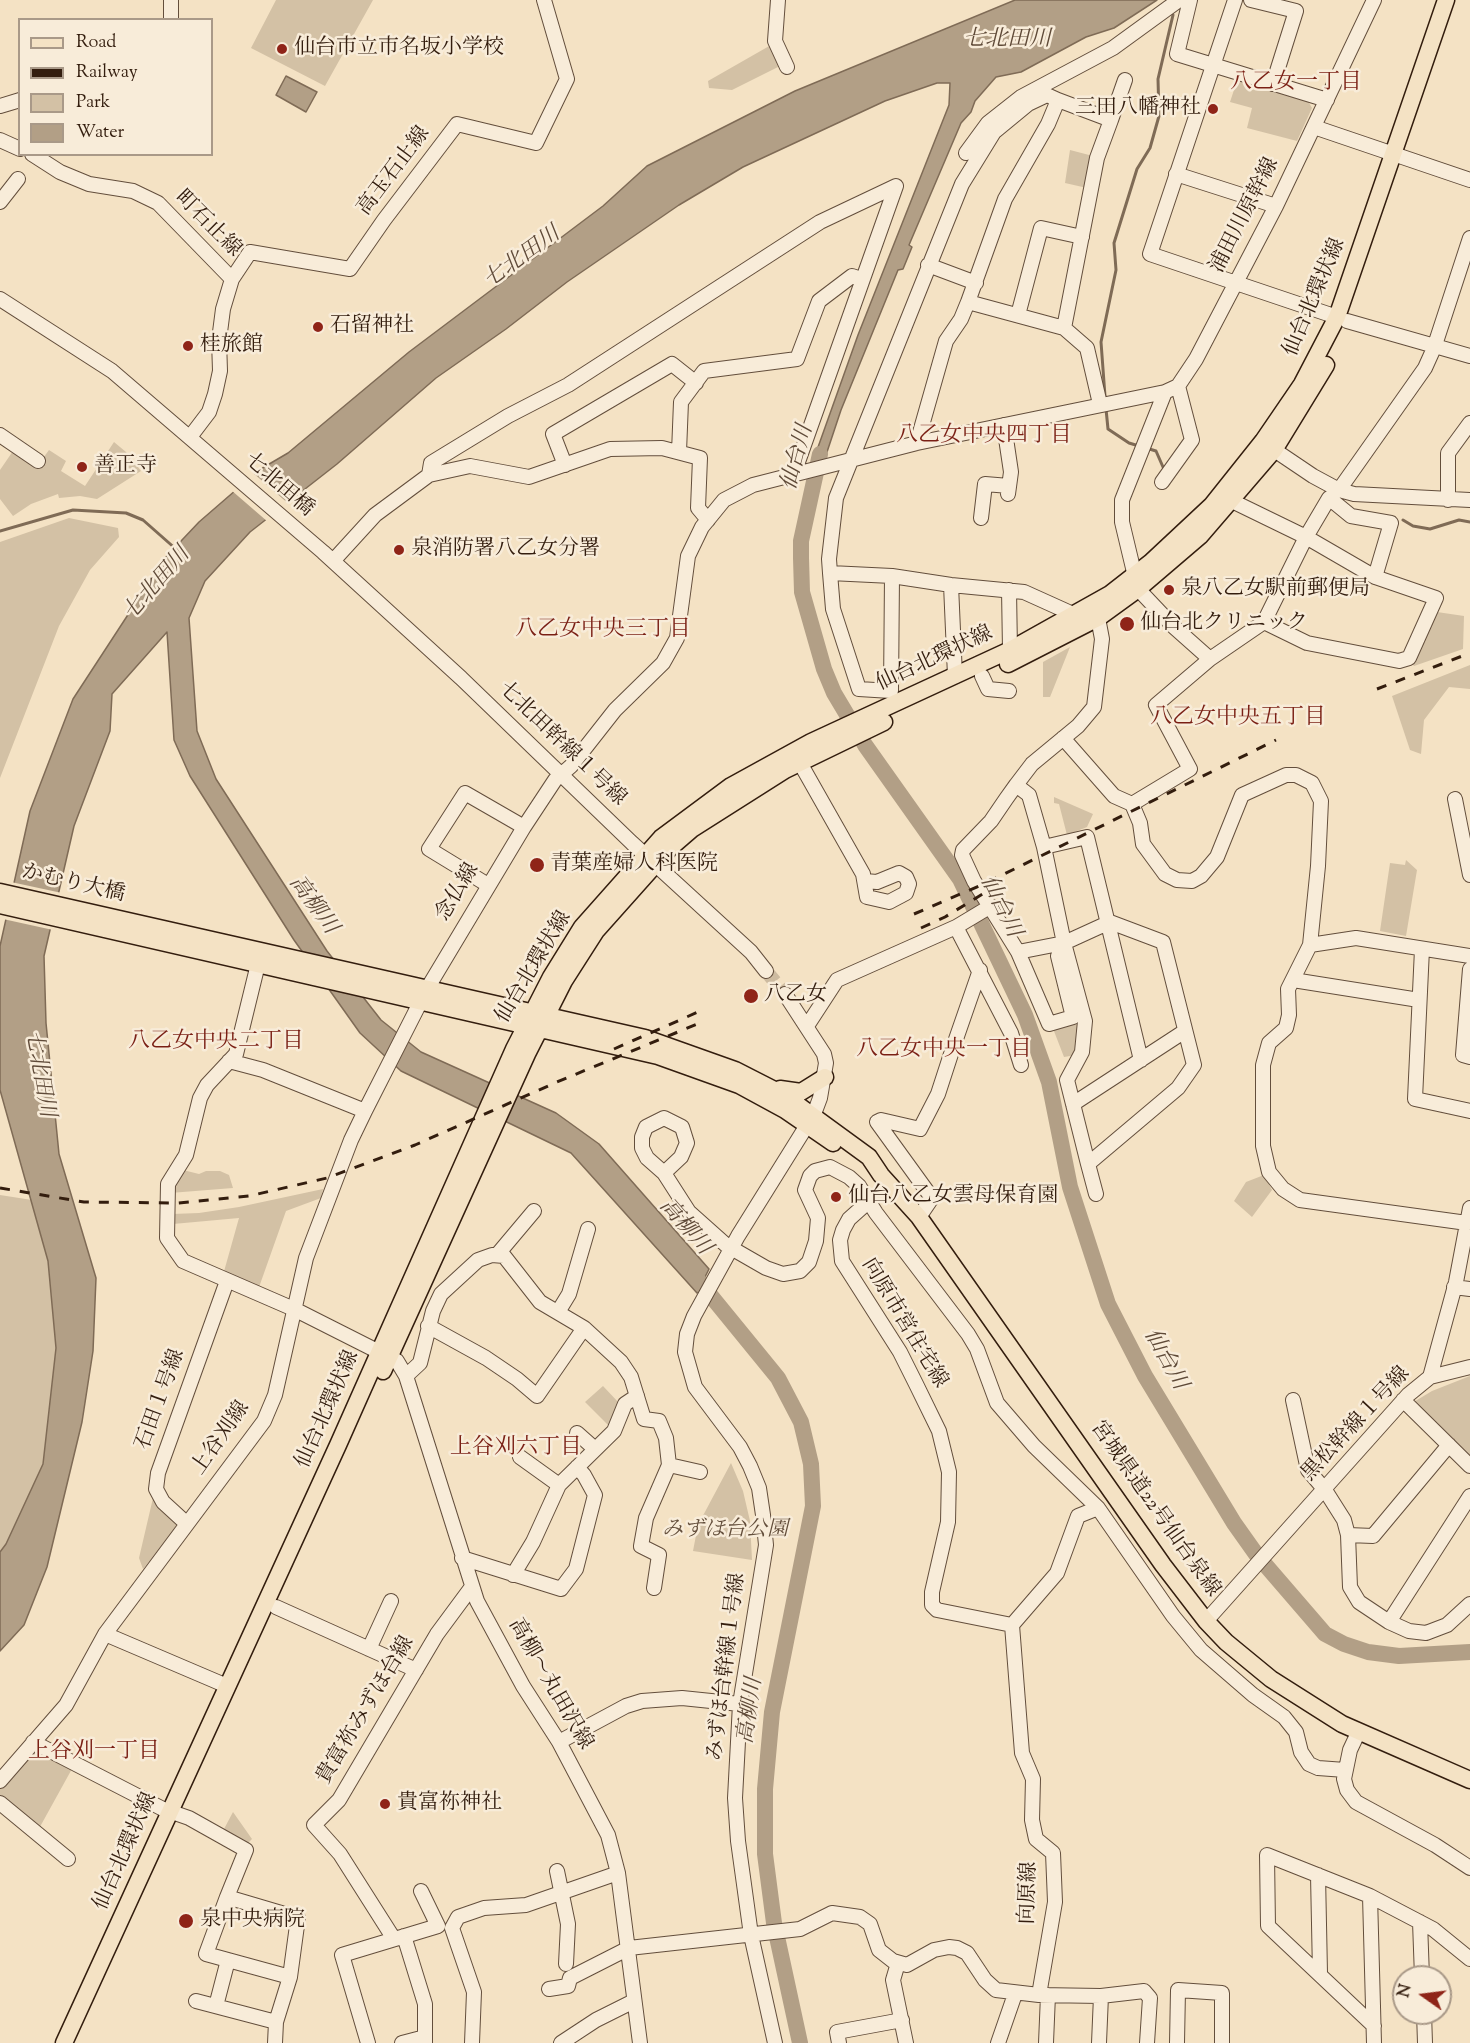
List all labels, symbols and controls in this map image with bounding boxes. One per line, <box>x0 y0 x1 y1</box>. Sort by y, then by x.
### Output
legend <box>18 18 213 156</box>
water label: 七北田川 <box>963 28 1051 54</box>
text: Road <box>76 30 116 56</box>
place label: 仙台市立市名坂小学校 <box>294 36 504 62</box>
marker: 仙台市立市名坂小学校 <box>275 42 289 56</box>
text: Railway <box>76 60 138 86</box>
district label: 八乙女一丁目 <box>1230 71 1362 97</box>
text: Park <box>76 90 110 116</box>
place label: 三田八幡神社 <box>1075 96 1201 122</box>
marker: 三田八幡神社 <box>1206 102 1220 116</box>
text: Water <box>76 120 124 146</box>
street label: 高玉石止線 <box>353 122 437 222</box>
street label: 浦田川原幹線 <box>1206 154 1286 278</box>
street label: 町石止線 <box>168 186 246 264</box>
water label: 七北田川 <box>480 222 566 296</box>
street label: 仙台北環状線 <box>1280 235 1352 361</box>
place label: 石留神社 <box>330 314 414 340</box>
marker: 石留神社 <box>311 320 325 334</box>
place label: 桂旅館 <box>200 333 263 359</box>
marker: 桂旅館 <box>181 339 195 353</box>
water label: 仙台川 <box>778 423 820 493</box>
district label: 八乙女中央四丁目 <box>896 424 1072 450</box>
street label: 七北田橋 <box>238 449 318 523</box>
place label: 善正寺 <box>94 454 157 480</box>
marker: 善正寺 <box>75 460 89 474</box>
place label: 泉消防署八乙女分署 <box>411 537 600 563</box>
water label: 七北田川 <box>119 543 197 627</box>
marker: 泉消防署八乙女分署 <box>392 543 406 557</box>
place label: 泉八乙女駅前郵便局 <box>1181 577 1370 603</box>
marker: 泉八乙女駅前郵便局 <box>1162 583 1176 597</box>
place label: 仙台北クリニック <box>1140 611 1308 637</box>
marker: 仙台北クリニック <box>1118 615 1136 633</box>
district label: 八乙女中央三丁目 <box>515 618 691 644</box>
street label: 仙台北環状線 <box>873 622 997 698</box>
street label: 七北田幹線１号線 <box>492 678 630 812</box>
district label: 八乙女中央五丁目 <box>1150 706 1326 732</box>
place label: 青葉産婦人科医院 <box>550 852 718 878</box>
marker: 青葉産婦人科医院 <box>528 856 546 874</box>
street label: 念仏線 <box>432 860 486 926</box>
street label: かむり大橋 <box>19 861 127 909</box>
water label: 高柳川 <box>282 872 342 940</box>
water label: 仙台川 <box>973 872 1025 942</box>
street label: 仙台北環状線 <box>492 908 578 1028</box>
place label: 八乙女 <box>764 983 827 1009</box>
marker: 八乙女 <box>742 987 760 1005</box>
water label: 七北田川 <box>17 1028 59 1120</box>
district label: 八乙女中央二丁目 <box>128 1030 304 1056</box>
district label: 八乙女中央一丁目 <box>856 1038 1032 1064</box>
place label: 仙台八乙女雲母保育園 <box>848 1184 1058 1210</box>
marker: 仙台八乙女雲母保育園 <box>829 1190 843 1204</box>
water label: 高柳川 <box>652 1194 716 1262</box>
street label: 向原市営住宅線 <box>854 1255 952 1393</box>
water label: 仙台川 <box>1136 1325 1192 1395</box>
street label: 石田１号線 <box>132 1346 192 1454</box>
street label: 仙台北環状線 <box>292 1347 366 1473</box>
street label: 黒松幹線１号線 <box>1298 1363 1416 1487</box>
street label: 上谷刈線 <box>188 1397 256 1481</box>
street label: 宮城県道22号仙台泉線 <box>1084 1417 1224 1603</box>
district label: 上谷刈六丁目 <box>450 1436 582 1462</box>
park label: みずほ台公園 <box>662 1518 788 1544</box>
street label: みずほ台幹線１号線 <box>704 1572 752 1762</box>
street label: 高柳～丸田沢線 <box>501 1615 597 1755</box>
street label: 貴富祢みずほ台線 <box>313 1633 421 1789</box>
water label: 高柳川 <box>734 1676 770 1746</box>
district label: 上谷刈一丁目 <box>28 1740 160 1766</box>
street label: 仙台北環状線 <box>90 1789 164 1915</box>
place label: 貴富祢神社 <box>397 1791 502 1817</box>
marker: 貴富祢神社 <box>378 1797 392 1811</box>
street label: 向原線 <box>1016 1861 1044 1925</box>
place label: 泉中央病院 <box>200 1908 305 1934</box>
marker: 泉中央病院 <box>177 1912 195 1930</box>
north arrow <box>1392 1965 1452 2025</box>
text: N <box>1393 1982 1419 2000</box>

